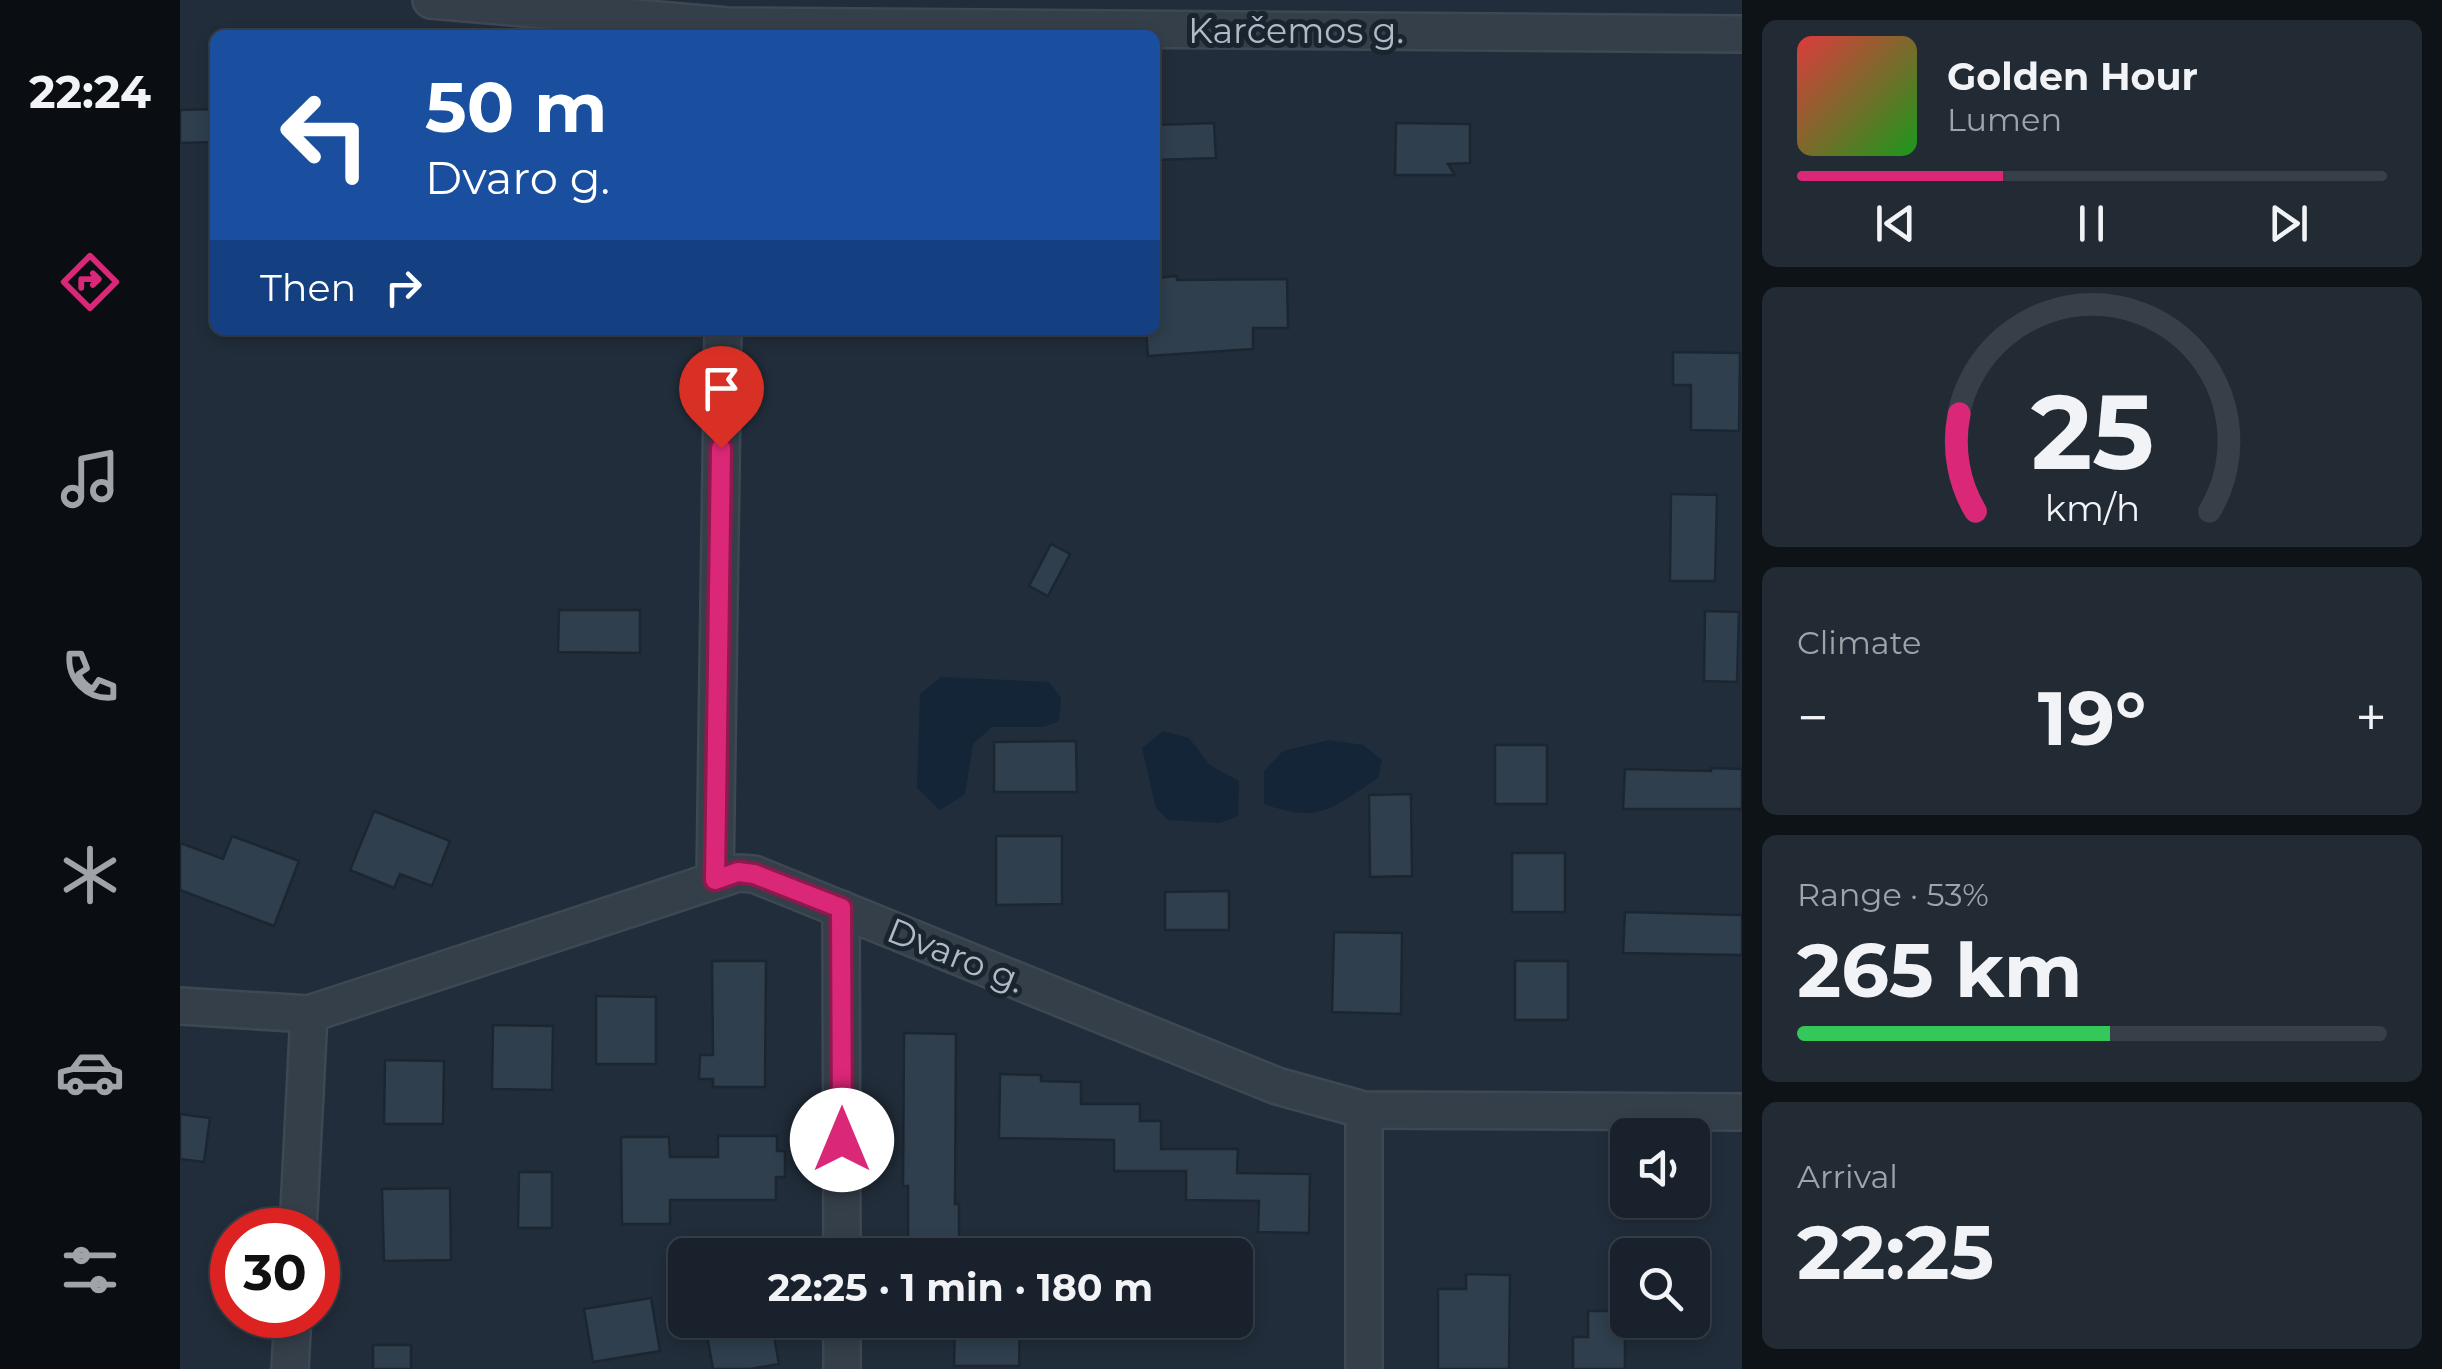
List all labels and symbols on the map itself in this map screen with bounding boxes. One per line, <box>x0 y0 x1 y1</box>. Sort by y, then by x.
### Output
street label: Karčemos g. <box>1188 9 1404 52</box>
pin <box>679 346 764 449</box>
street label: Dvaro g. <box>881 908 1031 1002</box>
position arrow <box>790 1088 894 1192</box>
speed limit sign: 30 <box>210 1208 340 1338</box>

